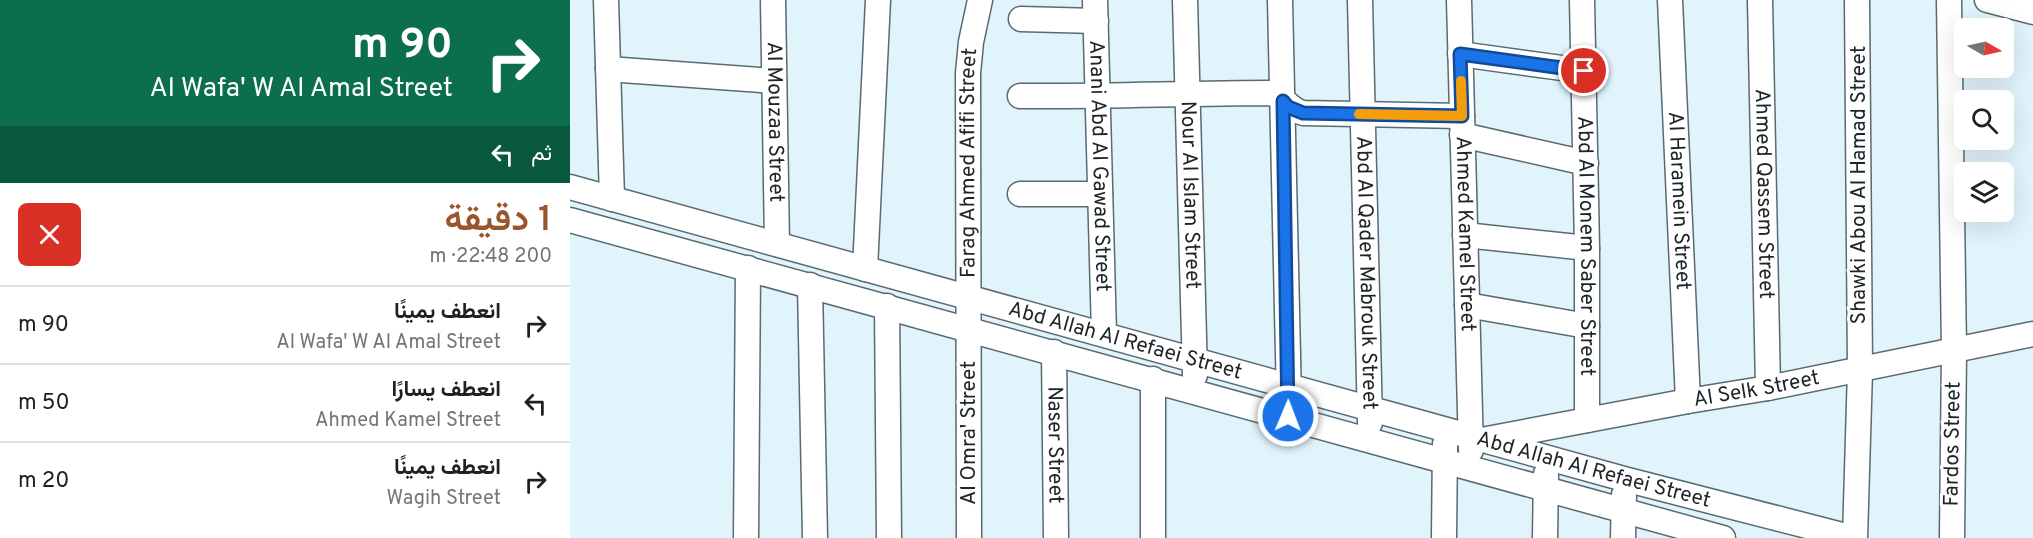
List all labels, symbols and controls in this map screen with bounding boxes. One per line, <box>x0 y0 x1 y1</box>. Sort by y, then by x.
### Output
north arrow <box>1954 18 2014 78</box>
map controls <box>1954 18 2014 222</box>
text: 90 m <box>352 20 453 73</box>
icon: right <box>474 24 552 102</box>
street label: Anani Abd Al Gawad Street <box>1083 40 1116 292</box>
street label: Al Mouzaa Street <box>760 41 790 203</box>
pin <box>1558 45 1609 96</box>
street label: Shawki Abou Al Hamad Street <box>1846 46 1873 324</box>
street label: Farag Ahmed Afifi Street <box>954 47 984 278</box>
icon: arrive <box>1567 54 1600 87</box>
text: Al Wafa' W Al Amal Street <box>150 72 453 106</box>
street label: Ahmed Qassem Street <box>1748 88 1780 299</box>
button: search <box>1954 90 2014 150</box>
street label: Nour Al Islam Street <box>1174 100 1206 289</box>
street label: Al Haramein Street <box>1662 111 1697 291</box>
street label: Abd Al Monem Saber Street <box>1571 116 1601 376</box>
street label: Abd Al Qader Mabrouk Street <box>1350 136 1383 410</box>
street label: Ahmed Kamel Street <box>1449 136 1481 332</box>
icon: left <box>486 138 519 171</box>
text: ثم <box>531 141 552 168</box>
button: layers <box>1954 162 2014 222</box>
text: 1 دقيقة <box>445 198 552 244</box>
button: close <box>18 203 81 266</box>
text: 200 m · 22:48 <box>430 244 552 270</box>
street label: Abd Allah Al Refaei Street <box>1005 296 1245 386</box>
text: انعطف يمينًا <box>394 299 501 326</box>
icon: right <box>519 309 552 342</box>
text: 90 m <box>18 312 69 339</box>
text: Al Wafa' W Al Amal Street <box>276 330 501 356</box>
street label: Al Omra' Street <box>956 361 983 505</box>
street label: Al Selk Street <box>1691 364 1822 413</box>
text: انعطف يسارًا <box>391 377 501 404</box>
street label: Fardos Street <box>1938 381 1968 507</box>
position arrow <box>1256 384 1320 448</box>
street label: Naser Street <box>1041 386 1069 504</box>
icon: left <box>519 387 552 420</box>
text: 50 m <box>18 390 70 417</box>
text: Ahmed Kamel Street <box>315 408 501 434</box>
street label: Abd Allah Al Refaei Street <box>1474 425 1714 514</box>
text: انعطف يمينًا <box>394 455 501 482</box>
icon: right <box>519 465 552 498</box>
text: 20 m <box>18 468 69 495</box>
text: Wagih Street <box>387 486 501 512</box>

